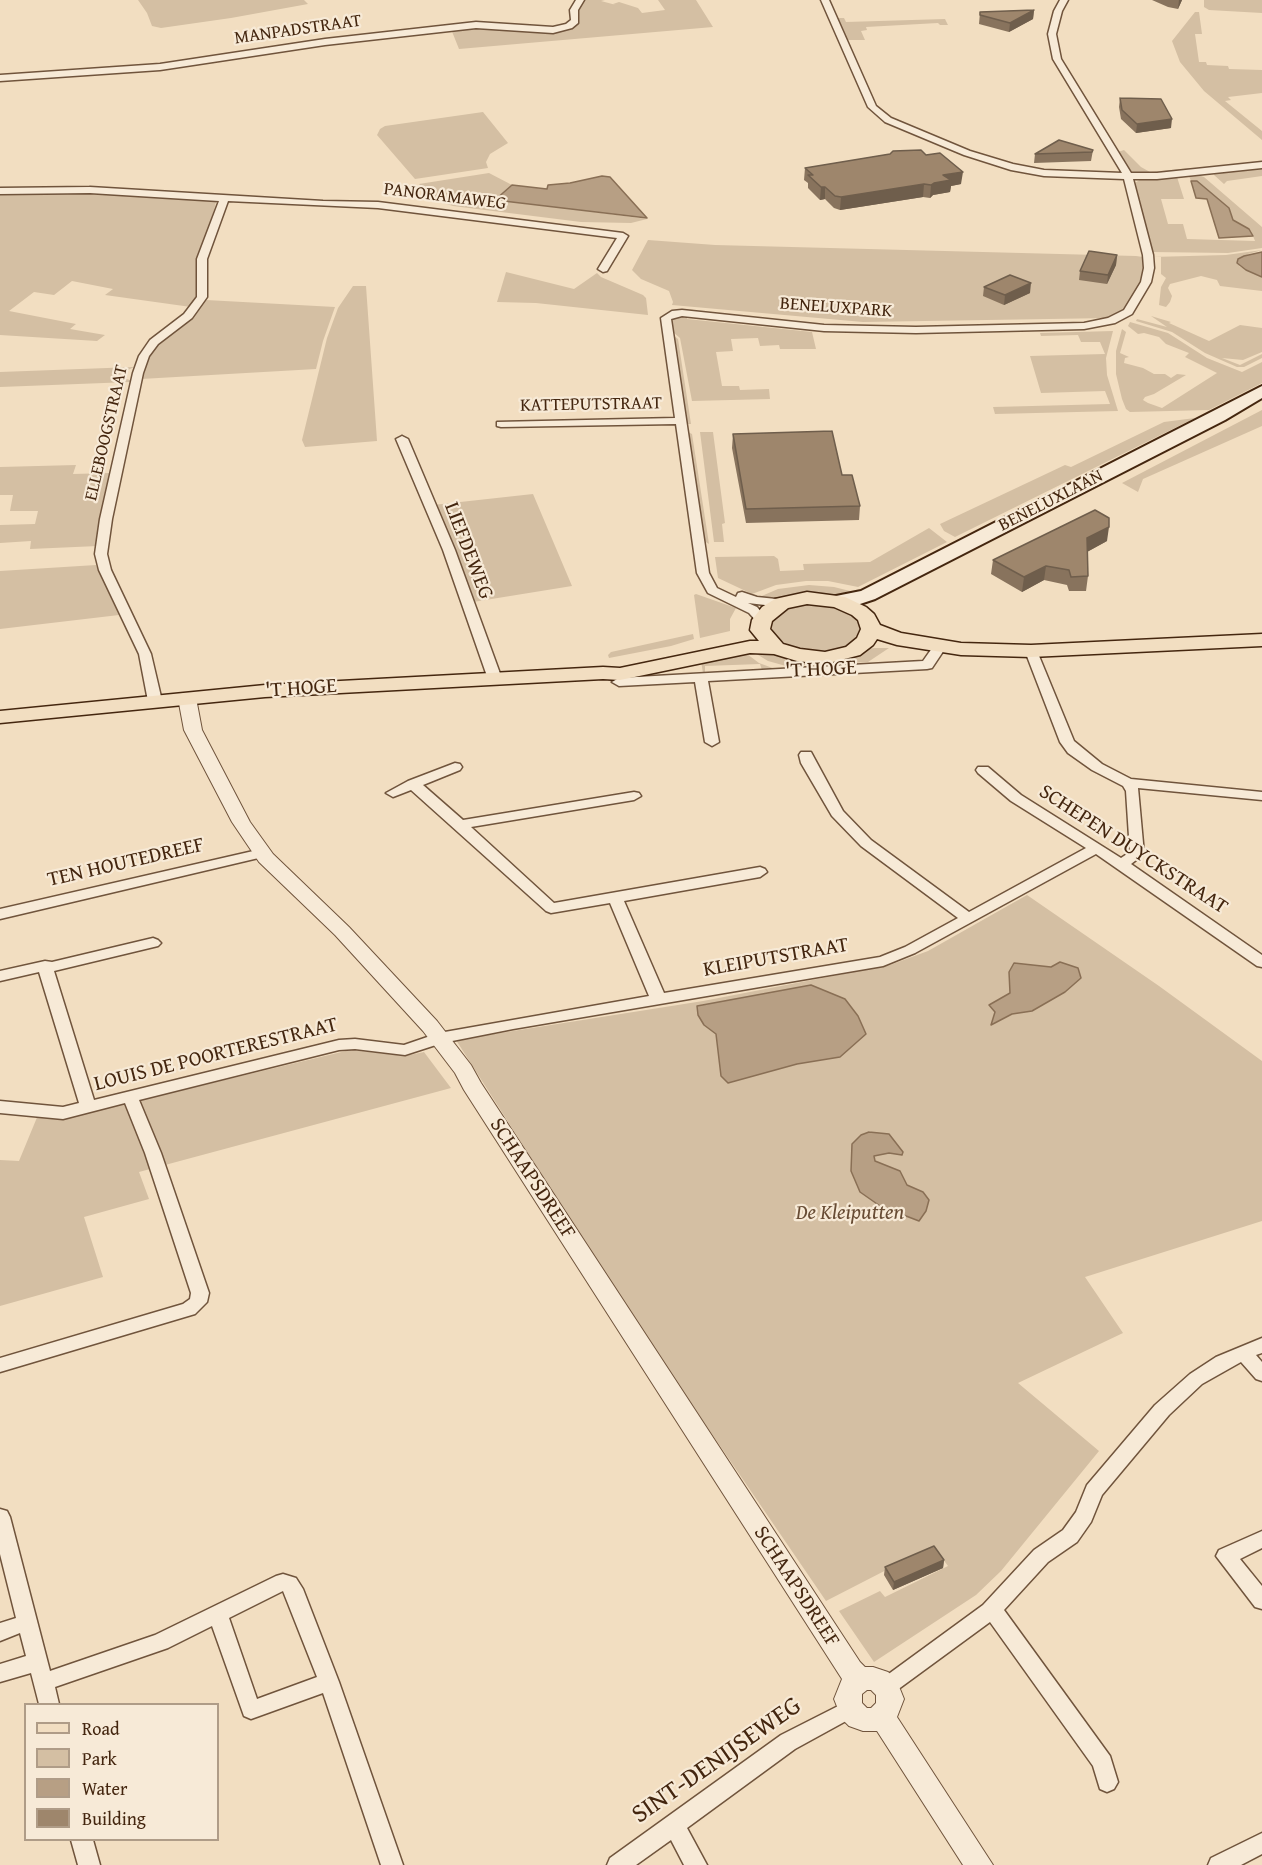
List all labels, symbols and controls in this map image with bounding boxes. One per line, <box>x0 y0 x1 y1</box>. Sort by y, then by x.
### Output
street label: MANPADSTRAAT <box>233 10 363 50</box>
street label: PANORAMAWEG <box>383 179 507 215</box>
street label: BENELUXPARK <box>779 293 893 323</box>
street label: ELLEBOOGSTRAAT <box>81 363 133 503</box>
street label: KATTEPUTSTRAAT <box>520 393 662 417</box>
street label: BENELUXLAAN <box>995 465 1107 537</box>
street label: LIEFDEWEG <box>438 499 498 603</box>
street label: 'T HOGE <box>785 656 857 684</box>
street label: 'T HOGE <box>264 674 338 704</box>
street label: SCHEPEN DUYCKSTRAAT <box>1034 780 1232 920</box>
street label: TEN HOUTEDREEF <box>45 833 207 893</box>
street label: KLEIPUTSTRAAT <box>701 933 851 983</box>
street label: LOUIS DE POORTERESTRAAT <box>92 1013 340 1097</box>
street label: SCHAAPSDREEF <box>484 1114 580 1244</box>
park label: De Kleiputten <box>796 1201 904 1227</box>
street label: SCHAAPSDREEF <box>748 1522 844 1652</box>
street label: SINT-DENIJSEWEG <box>626 1691 808 1831</box>
legend <box>24 1703 219 1841</box>
text: Road <box>82 1715 120 1742</box>
text: Park <box>82 1745 117 1772</box>
text: Water <box>82 1775 127 1802</box>
text: Building <box>82 1805 146 1832</box>

